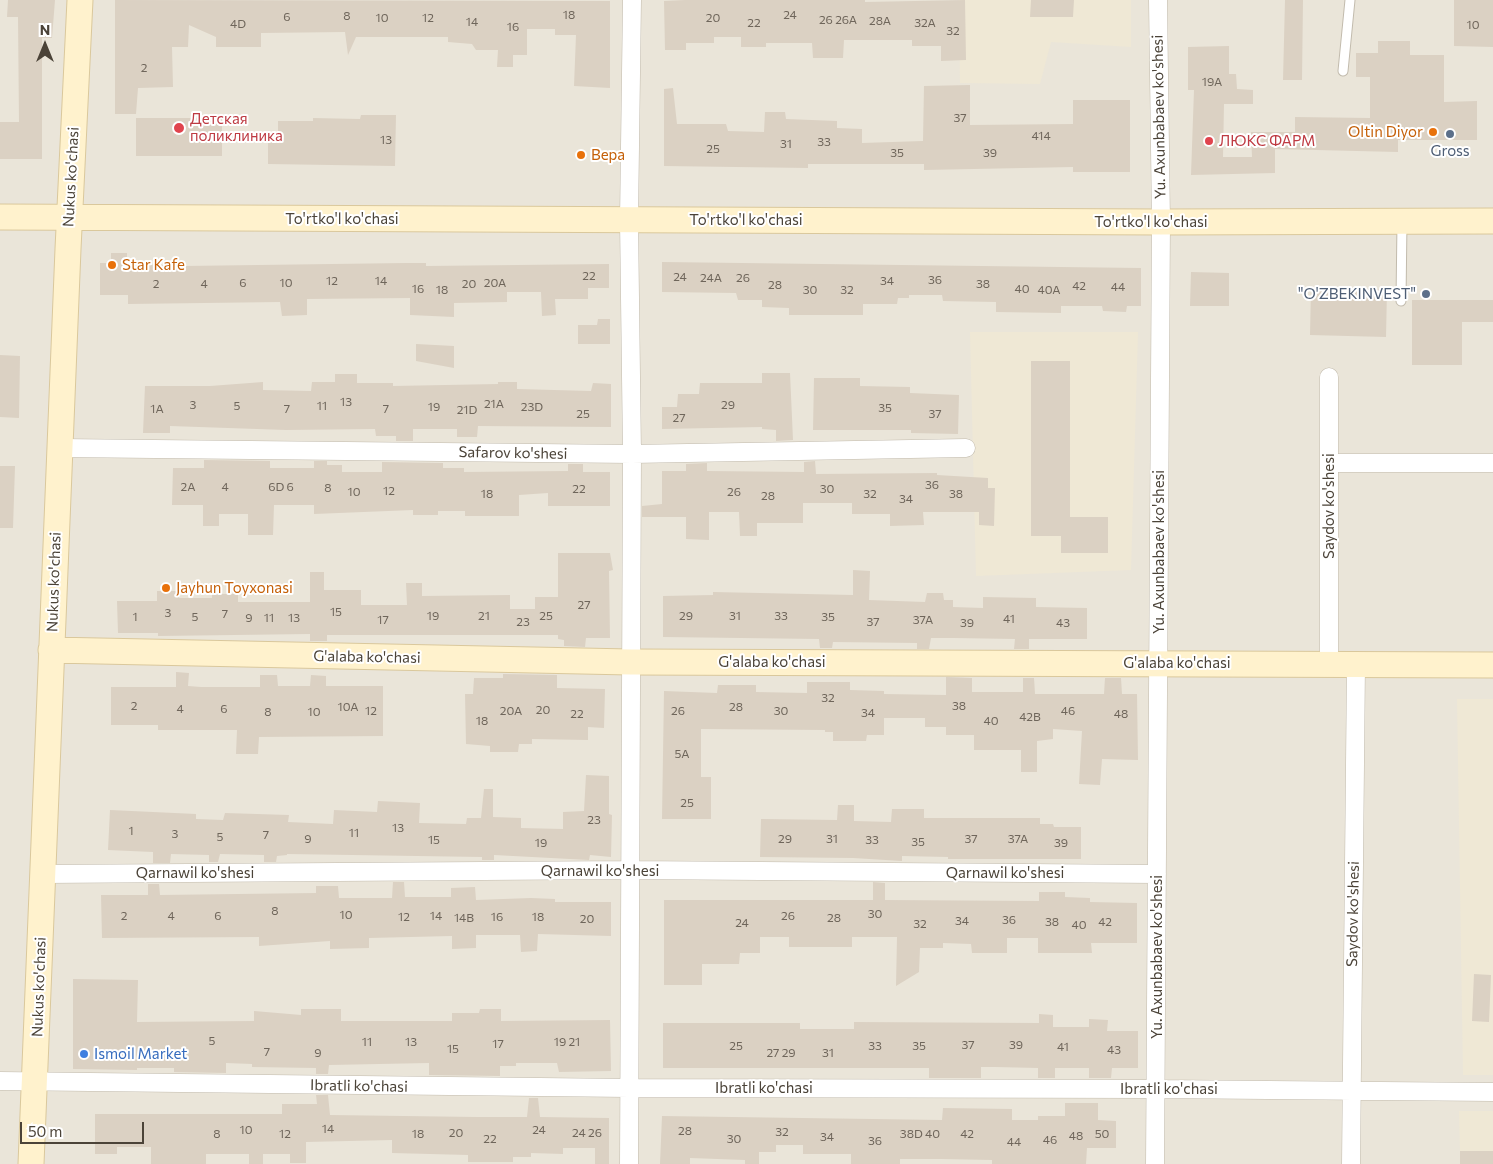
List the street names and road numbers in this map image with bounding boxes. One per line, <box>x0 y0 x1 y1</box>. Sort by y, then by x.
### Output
street label: Yu. Axunbabaev ko'shesi <box>1149 35 1169 199</box>
street label: Nukus ko'chasi <box>59 126 83 228</box>
street label: To'rtko'l ko'chasi <box>285 210 399 228</box>
street label: To'rtko'l ko'chasi <box>689 211 803 229</box>
street label: To'rtko'l ko'chasi <box>1094 213 1208 231</box>
street label: Safarov ko'shesi <box>458 443 568 463</box>
street label: Saydov ko'shesi <box>1320 453 1338 559</box>
street label: Yu. Axunbabaev ko'shesi <box>1150 470 1168 634</box>
street label: Nukus ko'chasi <box>43 532 65 632</box>
street label: G'alaba ko'chasi <box>313 647 421 667</box>
street label: G'alaba ko'chasi <box>718 653 826 671</box>
street label: G'alaba ko'chasi <box>1123 654 1231 672</box>
street label: Saydov ko'shesi <box>1343 861 1363 967</box>
street label: Qarnawil ko'shesi <box>541 862 659 880</box>
street label: Qarnawil ko'shesi <box>136 864 254 882</box>
street label: Qarnawil ko'shesi <box>946 864 1064 882</box>
street label: Yu. Axunbabaev ko'shesi <box>1148 875 1166 1039</box>
street label: Nukus ko'chasi <box>28 937 50 1037</box>
street label: Ibratli ko'chasi <box>310 1076 408 1096</box>
street label: Ibratli ko'chasi <box>715 1079 813 1097</box>
street label: Ibratli ko'chasi <box>1120 1080 1218 1098</box>

